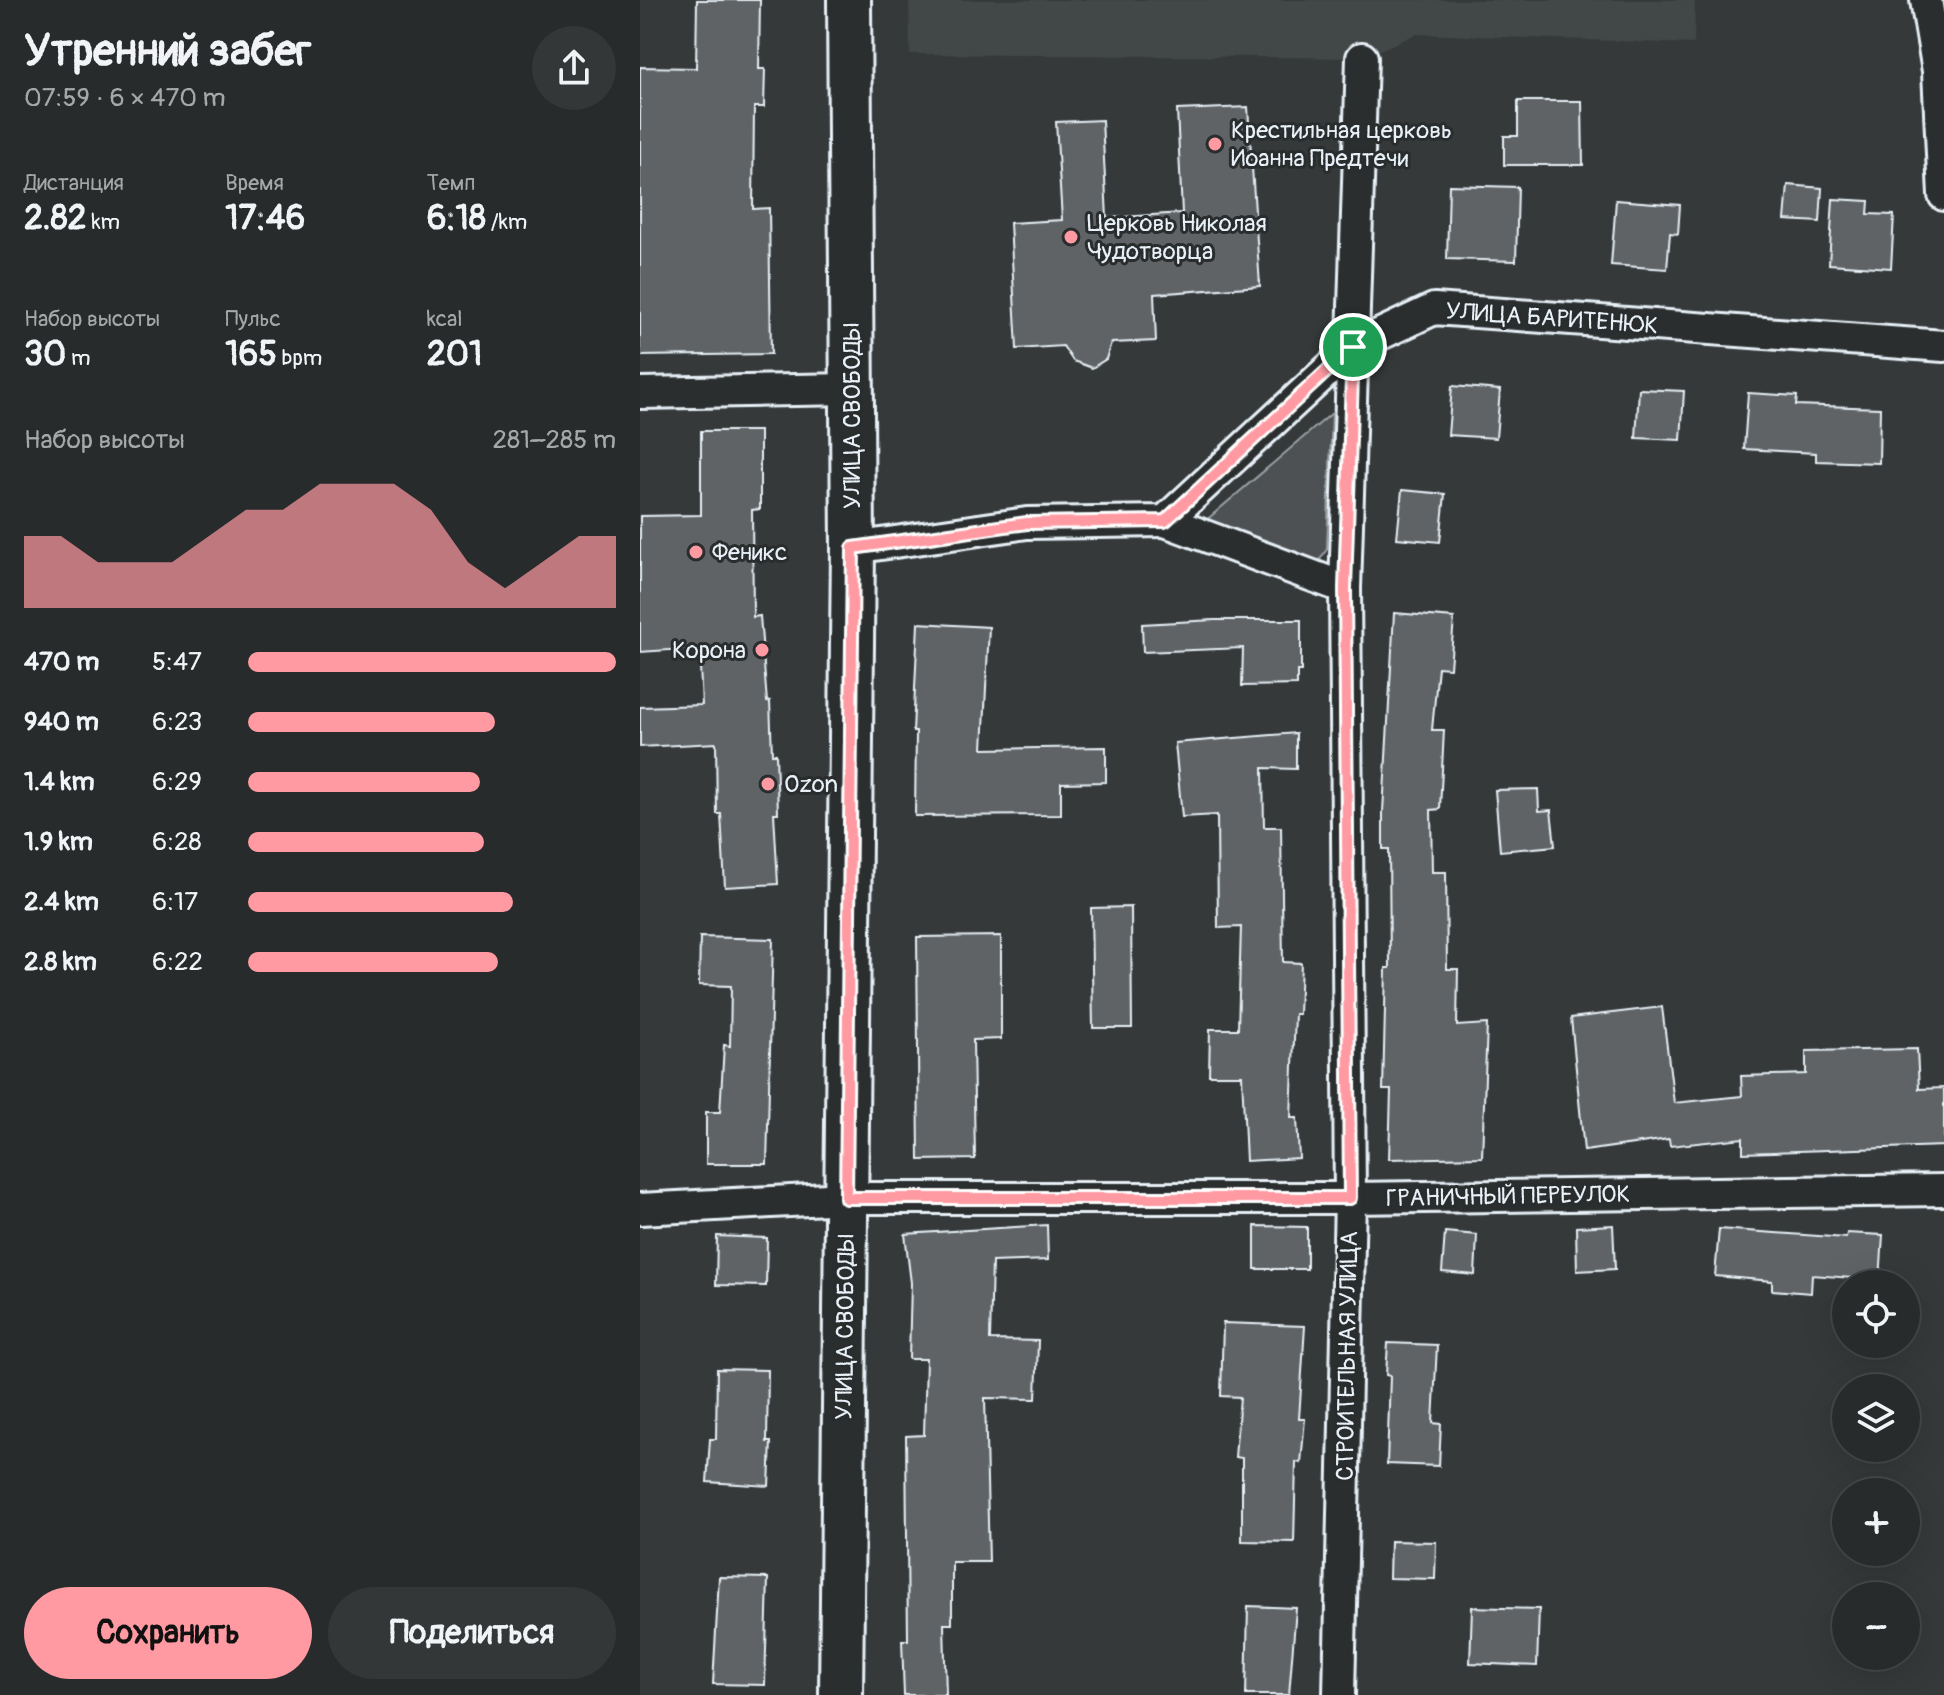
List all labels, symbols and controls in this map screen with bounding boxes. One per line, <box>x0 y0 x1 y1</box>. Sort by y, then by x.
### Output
text: Утренний забег <box>24 24 311 79</box>
button: share <box>532 26 616 110</box>
text: 07:59 · 6 × 470 m <box>24 82 226 114</box>
place label: Крестильная церковь Иоанна Предтечи <box>1231 116 1452 173</box>
marker: Крестильная церковь Иоанна Предтечи <box>1206 135 1224 153</box>
text: Дистанция <box>24 169 124 197</box>
text: Время <box>225 169 284 197</box>
text: Темп <box>427 169 475 197</box>
text: 2.82 <box>24 197 87 240</box>
text: 17:46 <box>225 197 305 240</box>
text: 6:18 <box>427 197 486 240</box>
text: km <box>87 208 120 236</box>
text: /km <box>486 208 527 236</box>
place label: Церковь Николая Чудотворца <box>1087 209 1267 266</box>
marker: Церковь Николая Чудотворца <box>1062 228 1080 246</box>
street label: УЛИЦА БАРИТЕНЮК <box>1445 297 1659 340</box>
text: Набор высоты <box>24 305 160 333</box>
text: Пульс <box>225 305 281 333</box>
text: kcal <box>427 305 462 333</box>
pin <box>1319 313 1387 381</box>
street label: УЛИЦА СВОБОДЫ <box>838 323 867 509</box>
icon: arrive <box>1331 325 1375 369</box>
text: 30 <box>24 333 66 376</box>
text: 165 <box>225 333 277 376</box>
text: 201 <box>427 333 482 376</box>
text: m <box>66 344 91 372</box>
text: bpm <box>277 344 322 372</box>
text: Набор высоты <box>24 424 185 456</box>
text: 281–285 m <box>492 424 616 456</box>
place label: Феникс <box>712 538 787 567</box>
marker: Феникс <box>687 543 705 561</box>
place label: Корона <box>672 636 746 665</box>
marker: Корона <box>753 641 771 659</box>
text: 470 m <box>24 646 99 678</box>
text: 5:47 <box>152 646 202 678</box>
text: 940 m <box>24 706 99 738</box>
text: 6:23 <box>152 706 202 738</box>
text: 1.4 km <box>24 766 95 798</box>
text: 6:29 <box>152 766 202 798</box>
place label: Ozon <box>784 770 838 799</box>
marker: Ozon <box>759 775 777 793</box>
text: 1.9 km <box>24 826 93 858</box>
text: 6:28 <box>152 826 202 858</box>
text: 2.4 km <box>24 886 99 918</box>
text: 6:17 <box>152 886 198 918</box>
text: 2.8 km <box>24 946 97 978</box>
text: 6:22 <box>152 946 203 978</box>
street label: ГРАНИЧНЫЙ ПЕРЕУЛОК <box>1386 1180 1630 1213</box>
street label: СТРОИТЕЛЬНАЯ УЛИЦА <box>1331 1231 1364 1481</box>
street label: УЛИЦА СВОБОДЫ <box>829 1234 862 1420</box>
map controls <box>1832 1270 1920 1670</box>
button: locate <box>1832 1270 1920 1358</box>
button: layers <box>1832 1374 1920 1462</box>
button: + <box>1832 1478 1920 1566</box>
button: − <box>1832 1582 1920 1670</box>
button: Сохранить <box>24 1587 312 1679</box>
button: Поделиться <box>328 1587 616 1679</box>

